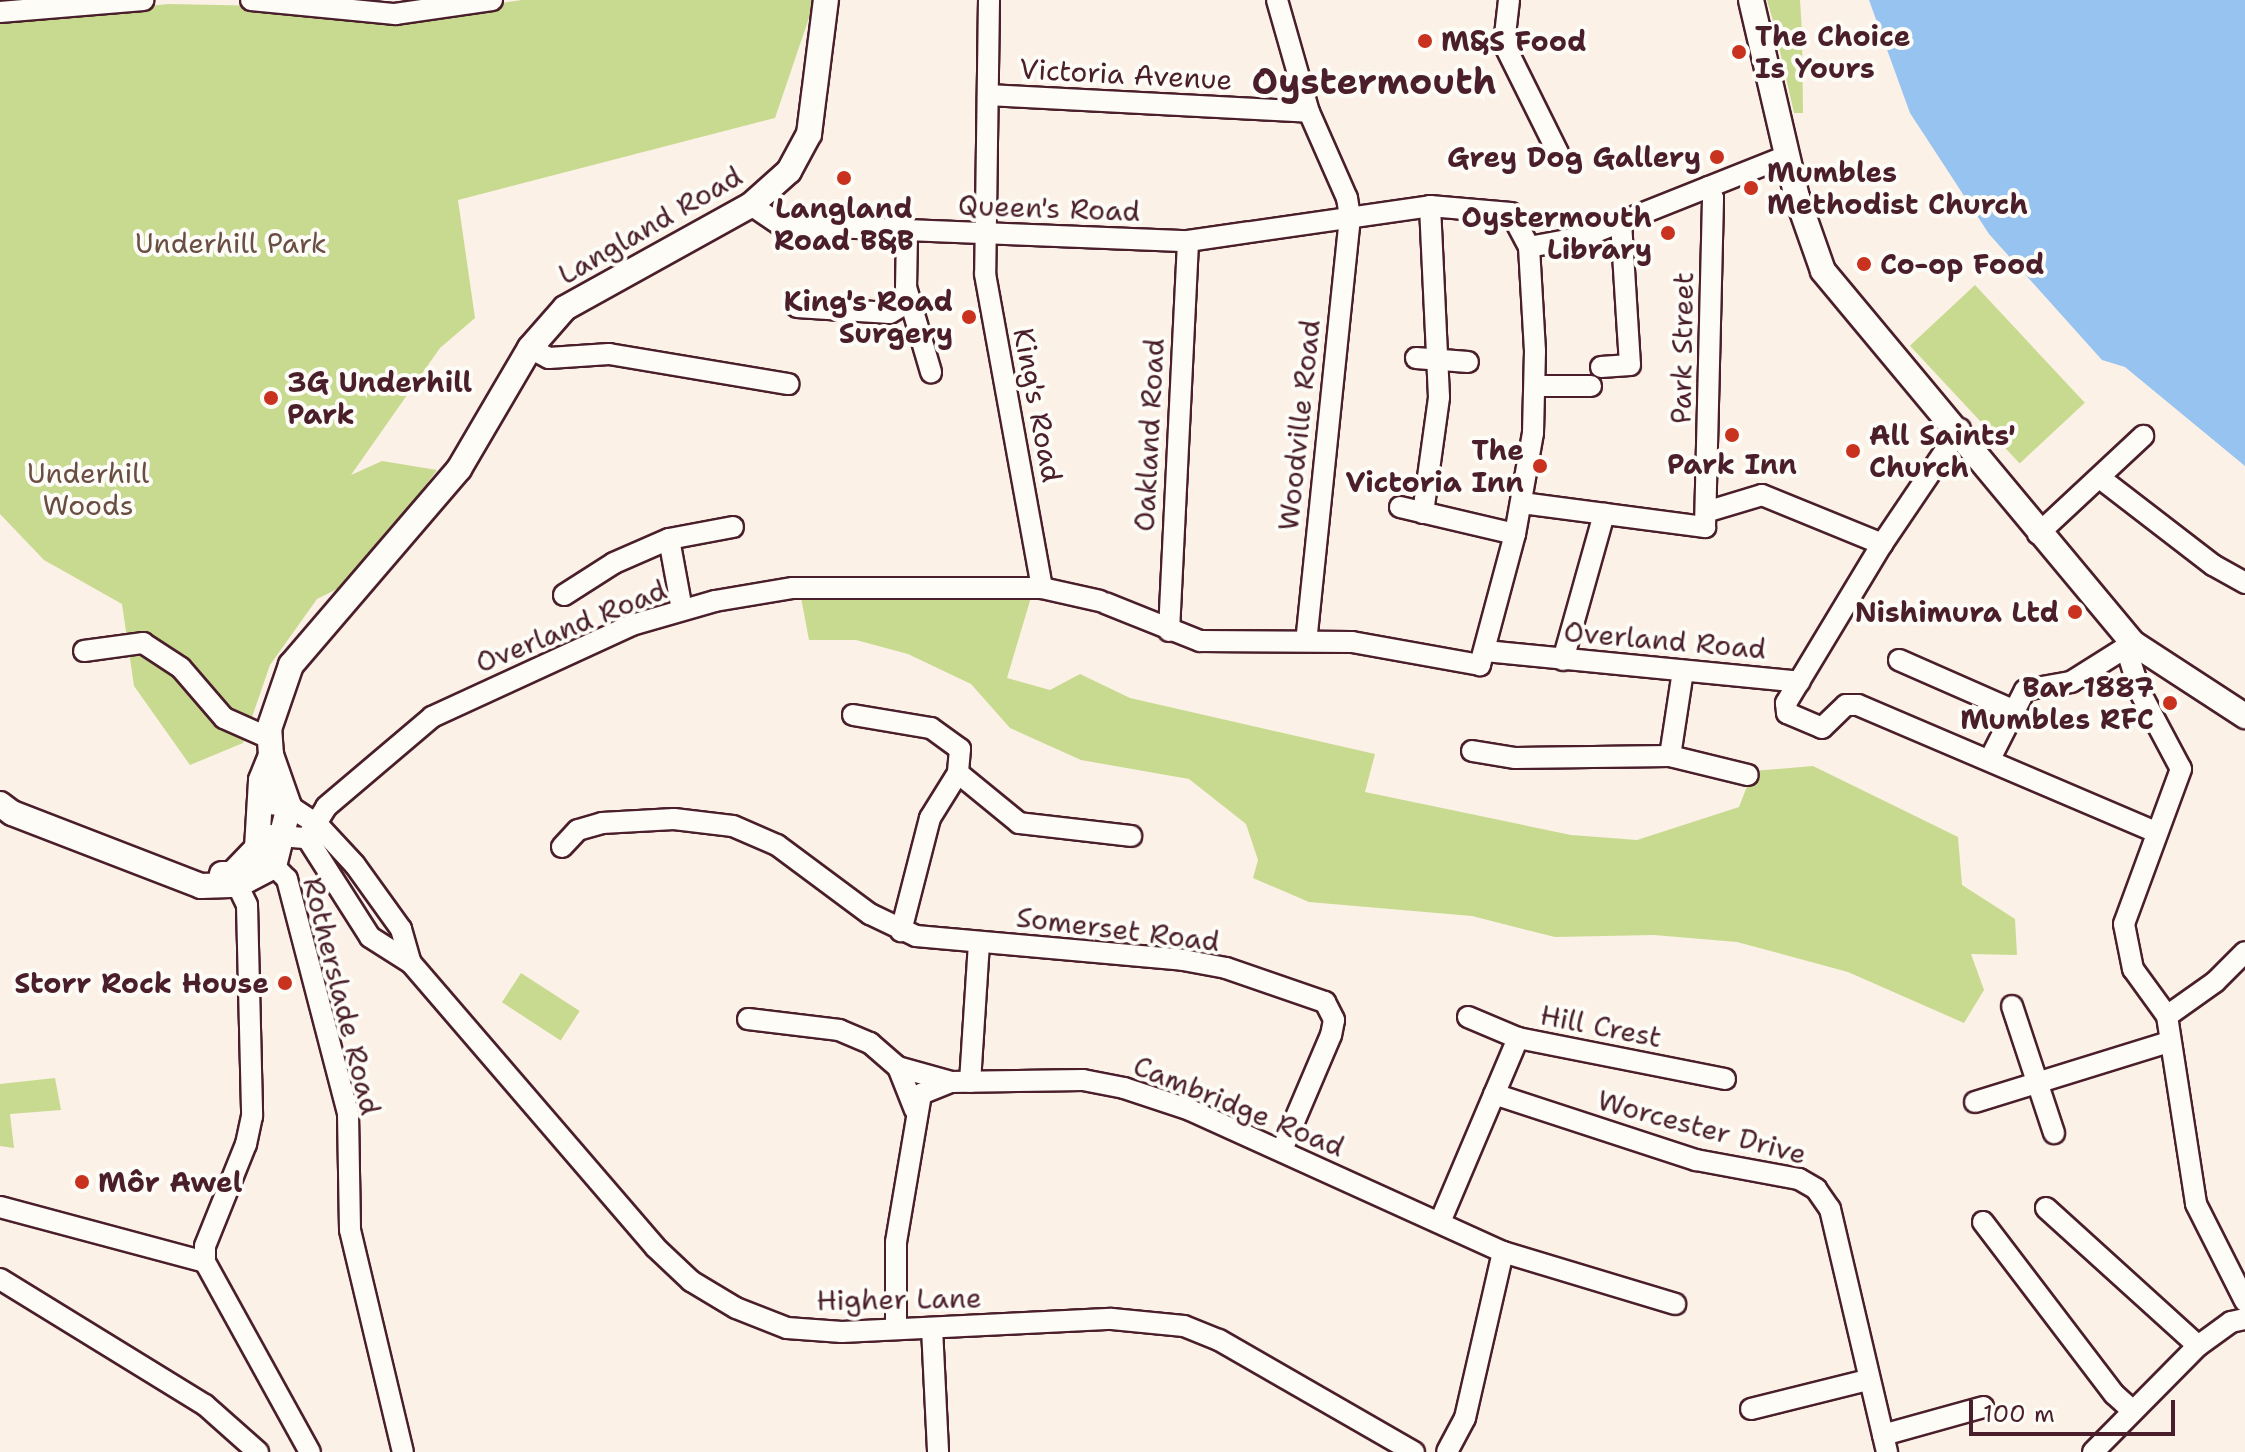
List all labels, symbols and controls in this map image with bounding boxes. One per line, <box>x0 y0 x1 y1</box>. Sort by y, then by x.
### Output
place label: The Choice Is Yours <box>1755 19 1911 85</box>
place label: M&S Food <box>1441 24 1586 58</box>
marker: M&S Food <box>1416 32 1434 50</box>
marker: The Choice Is Yours <box>1730 43 1748 61</box>
street label: Victoria Avenue <box>1019 52 1233 96</box>
district label: Oystermouth <box>1251 60 1497 104</box>
place label: Grey Dog Gallery <box>1447 140 1701 174</box>
marker: Grey Dog Gallery <box>1708 148 1726 166</box>
place label: Mumbles Methodist Church <box>1767 155 2028 221</box>
street label: Langland Road <box>552 159 748 291</box>
marker: Langland Road B&B <box>835 169 853 187</box>
marker: Mumbles Methodist Church <box>1742 179 1760 197</box>
street label: Queen's Road <box>957 188 1141 228</box>
place label: Langland Road B&B <box>774 191 914 257</box>
place label: Oystermouth Library <box>1461 200 1652 266</box>
marker: Oystermouth Library <box>1659 224 1677 242</box>
park label: Underhill Park <box>135 226 327 260</box>
place label: Co-op Food <box>1880 247 2045 281</box>
marker: Co-op Food <box>1855 255 1873 273</box>
street label: Park Street <box>1664 272 1700 424</box>
place label: King's Road Surgery <box>783 284 953 350</box>
marker: King's Road Surgery <box>960 308 978 326</box>
street label: Woodville Road <box>1271 318 1327 532</box>
street label: King's Road <box>1007 325 1069 485</box>
street label: Oakland Road <box>1127 338 1171 532</box>
place label: 3G Underhill Park <box>287 365 472 431</box>
marker: 3G Underhill Park <box>262 389 280 407</box>
place label: All Saints' Church <box>1869 418 2016 484</box>
marker: Park Inn <box>1723 426 1741 444</box>
place label: The Victoria Inn <box>1345 433 1524 499</box>
marker: All Saints' Church <box>1844 442 1862 460</box>
place label: Park Inn <box>1667 447 1797 481</box>
park label: Underhill Woods <box>27 456 149 522</box>
marker: The Victoria Inn <box>1531 457 1549 475</box>
street label: Overland Road <box>471 572 671 680</box>
place label: Nishimura Ltd <box>1855 595 2059 629</box>
marker: Nishimura Ltd <box>2066 603 2084 621</box>
street label: Overland Road <box>1562 614 1768 666</box>
place label: Bar 1887 Mumbles RFC <box>1960 670 2154 736</box>
marker: Bar 1887 Mumbles RFC <box>2161 694 2179 712</box>
street label: Rotherslade Road <box>296 874 388 1118</box>
street label: Somerset Road <box>1014 900 1222 958</box>
place label: Storr Rock House <box>14 966 269 1000</box>
marker: Storr Rock House <box>276 974 294 992</box>
street label: Hill Crest <box>1537 998 1665 1054</box>
street label: Cambridge Road <box>1129 1048 1349 1164</box>
street label: Worcester Drive <box>1594 1083 1810 1171</box>
place label: Môr Awel <box>98 1165 242 1199</box>
marker: Môr Awel <box>73 1173 91 1191</box>
street label: Higher Lane <box>816 1281 982 1317</box>
scale bar <box>1973 1384 2179 1434</box>
text: 100 m <box>1983 1398 2055 1430</box>

